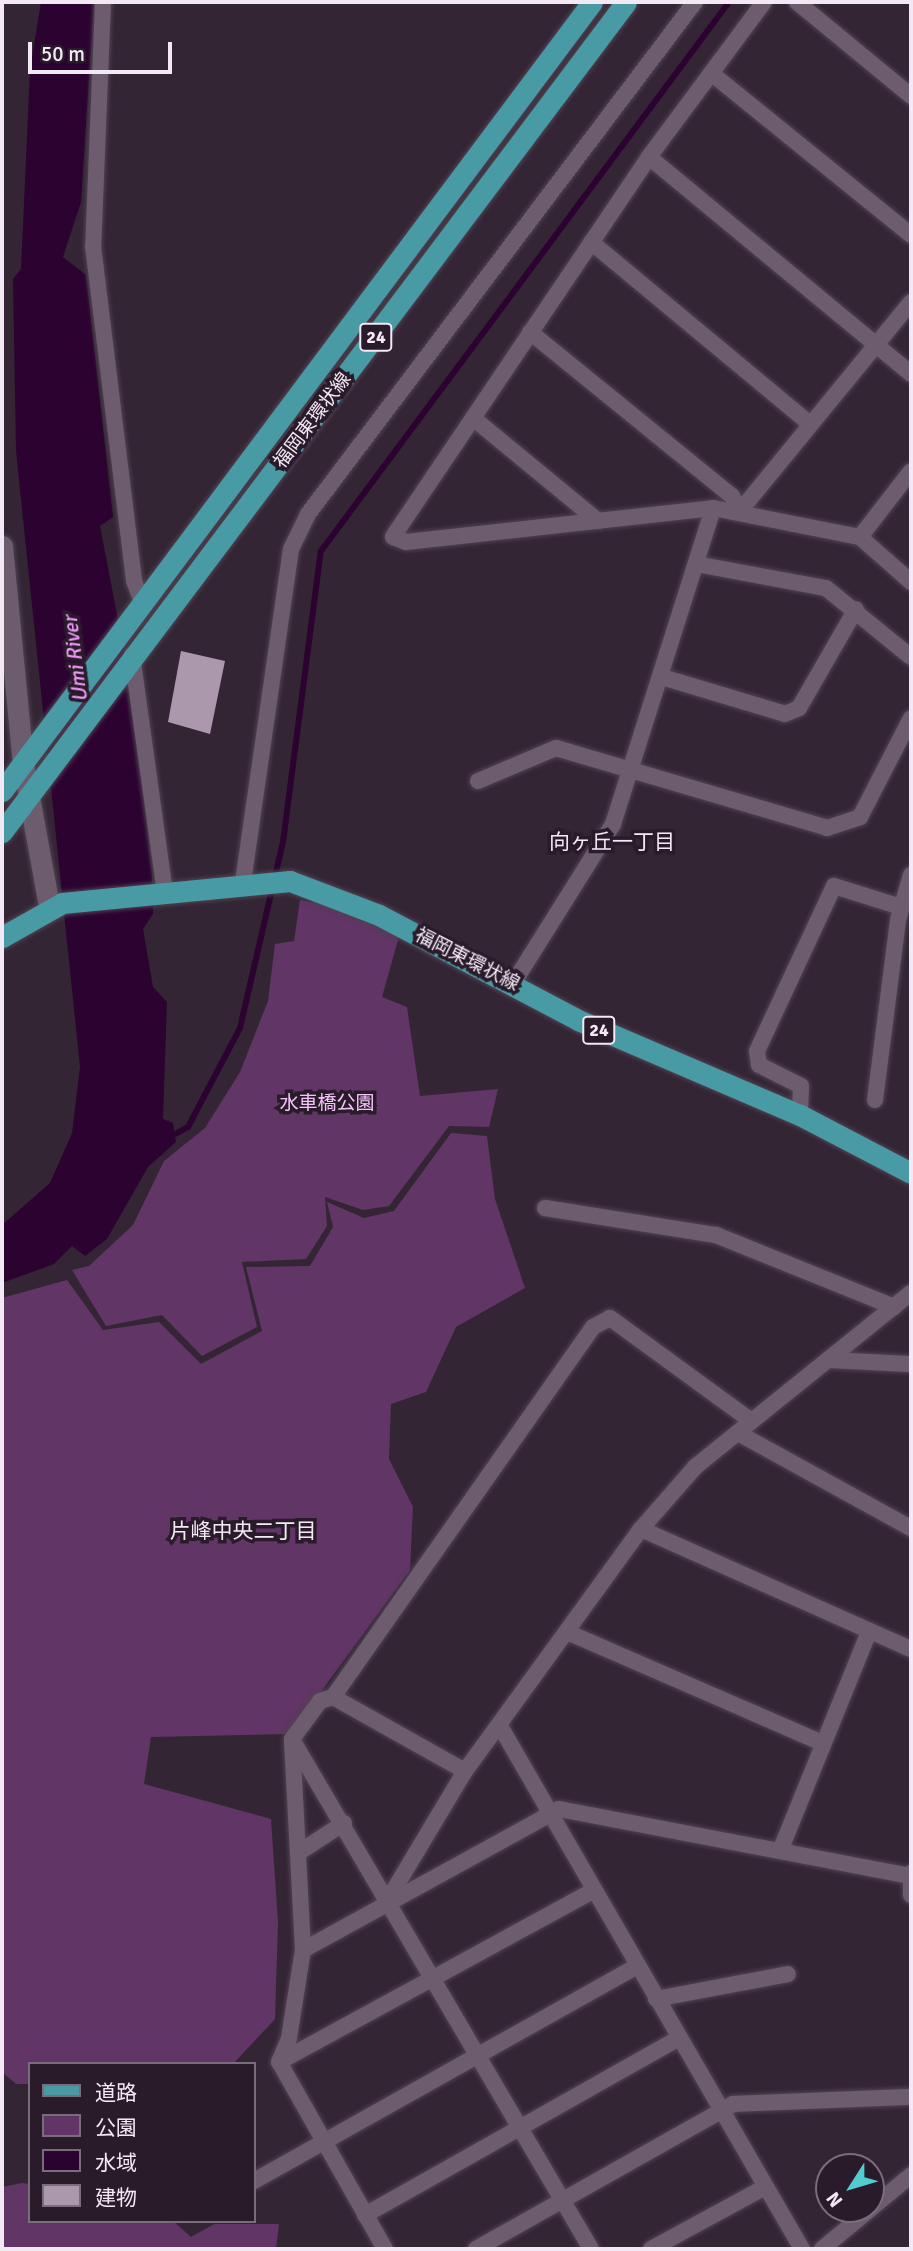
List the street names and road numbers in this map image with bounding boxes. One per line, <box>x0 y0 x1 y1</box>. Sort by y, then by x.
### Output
road number: 24 <box>358 323 394 352</box>
street label: 福岡東環状線 <box>270 369 356 473</box>
street label: 福岡東環状線 <box>411 924 523 996</box>
road number: 24 <box>582 1015 616 1044</box>

